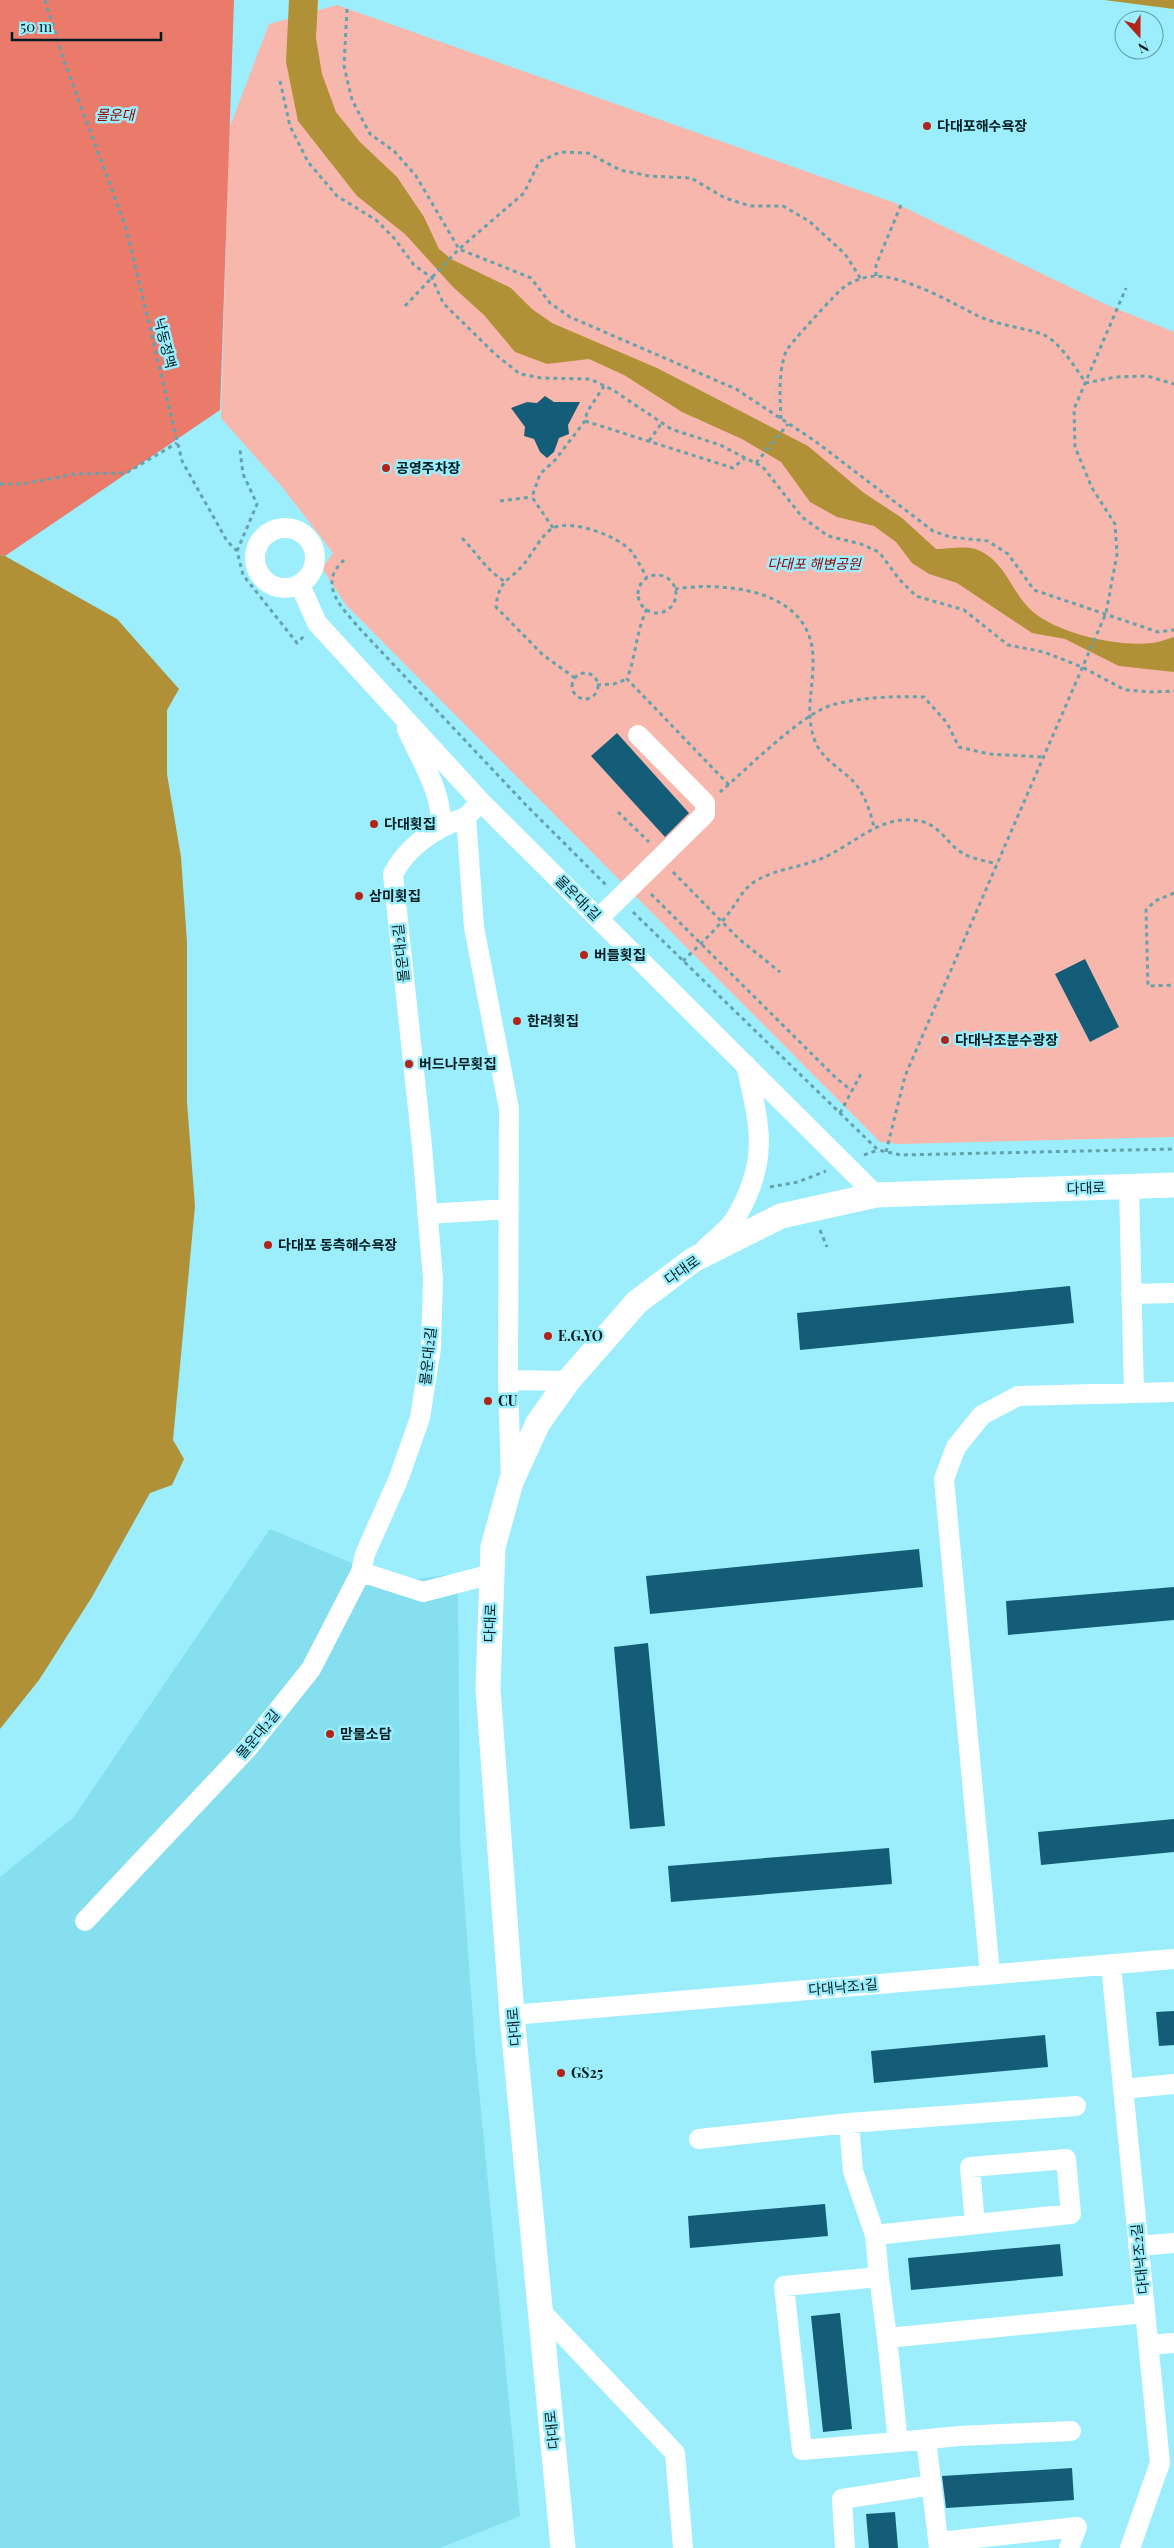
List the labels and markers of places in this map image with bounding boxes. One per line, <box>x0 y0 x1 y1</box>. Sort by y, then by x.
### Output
place label: 다대포해수욕장 <box>937 116 1027 135</box>
marker: 다대포해수욕장 <box>921 120 933 132</box>
place label: 공영주차장 <box>396 458 461 477</box>
marker: 공영주차장 <box>380 462 392 474</box>
place label: 다대횟집 <box>384 814 436 833</box>
marker: 다대횟집 <box>368 818 380 830</box>
place label: 삼미횟집 <box>369 886 421 905</box>
marker: 삼미횟집 <box>353 890 365 902</box>
place label: 버들횟집 <box>594 945 646 964</box>
marker: 버들횟집 <box>578 949 590 961</box>
place label: 한려횟집 <box>527 1011 579 1030</box>
marker: 한려횟집 <box>511 1015 523 1027</box>
place label: 다대낙조분수광장 <box>955 1030 1058 1049</box>
marker: 다대낙조분수광장 <box>939 1034 951 1046</box>
place label: 버드나무횟집 <box>419 1054 496 1073</box>
marker: 버드나무횟집 <box>403 1058 415 1070</box>
place label: 다대포 동측해수욕장 <box>278 1235 397 1254</box>
marker: 다대포 동측해수욕장 <box>262 1239 274 1251</box>
place label: E.G.YO <box>558 1326 603 1345</box>
marker: E.G.YO <box>542 1330 554 1342</box>
place label: CU <box>498 1391 518 1410</box>
marker: CU <box>482 1395 494 1407</box>
place label: 맏물소담 <box>340 1724 392 1743</box>
marker: 맏물소담 <box>324 1728 336 1740</box>
place label: GS25 <box>571 2063 603 2082</box>
marker: GS25 <box>555 2067 567 2079</box>

